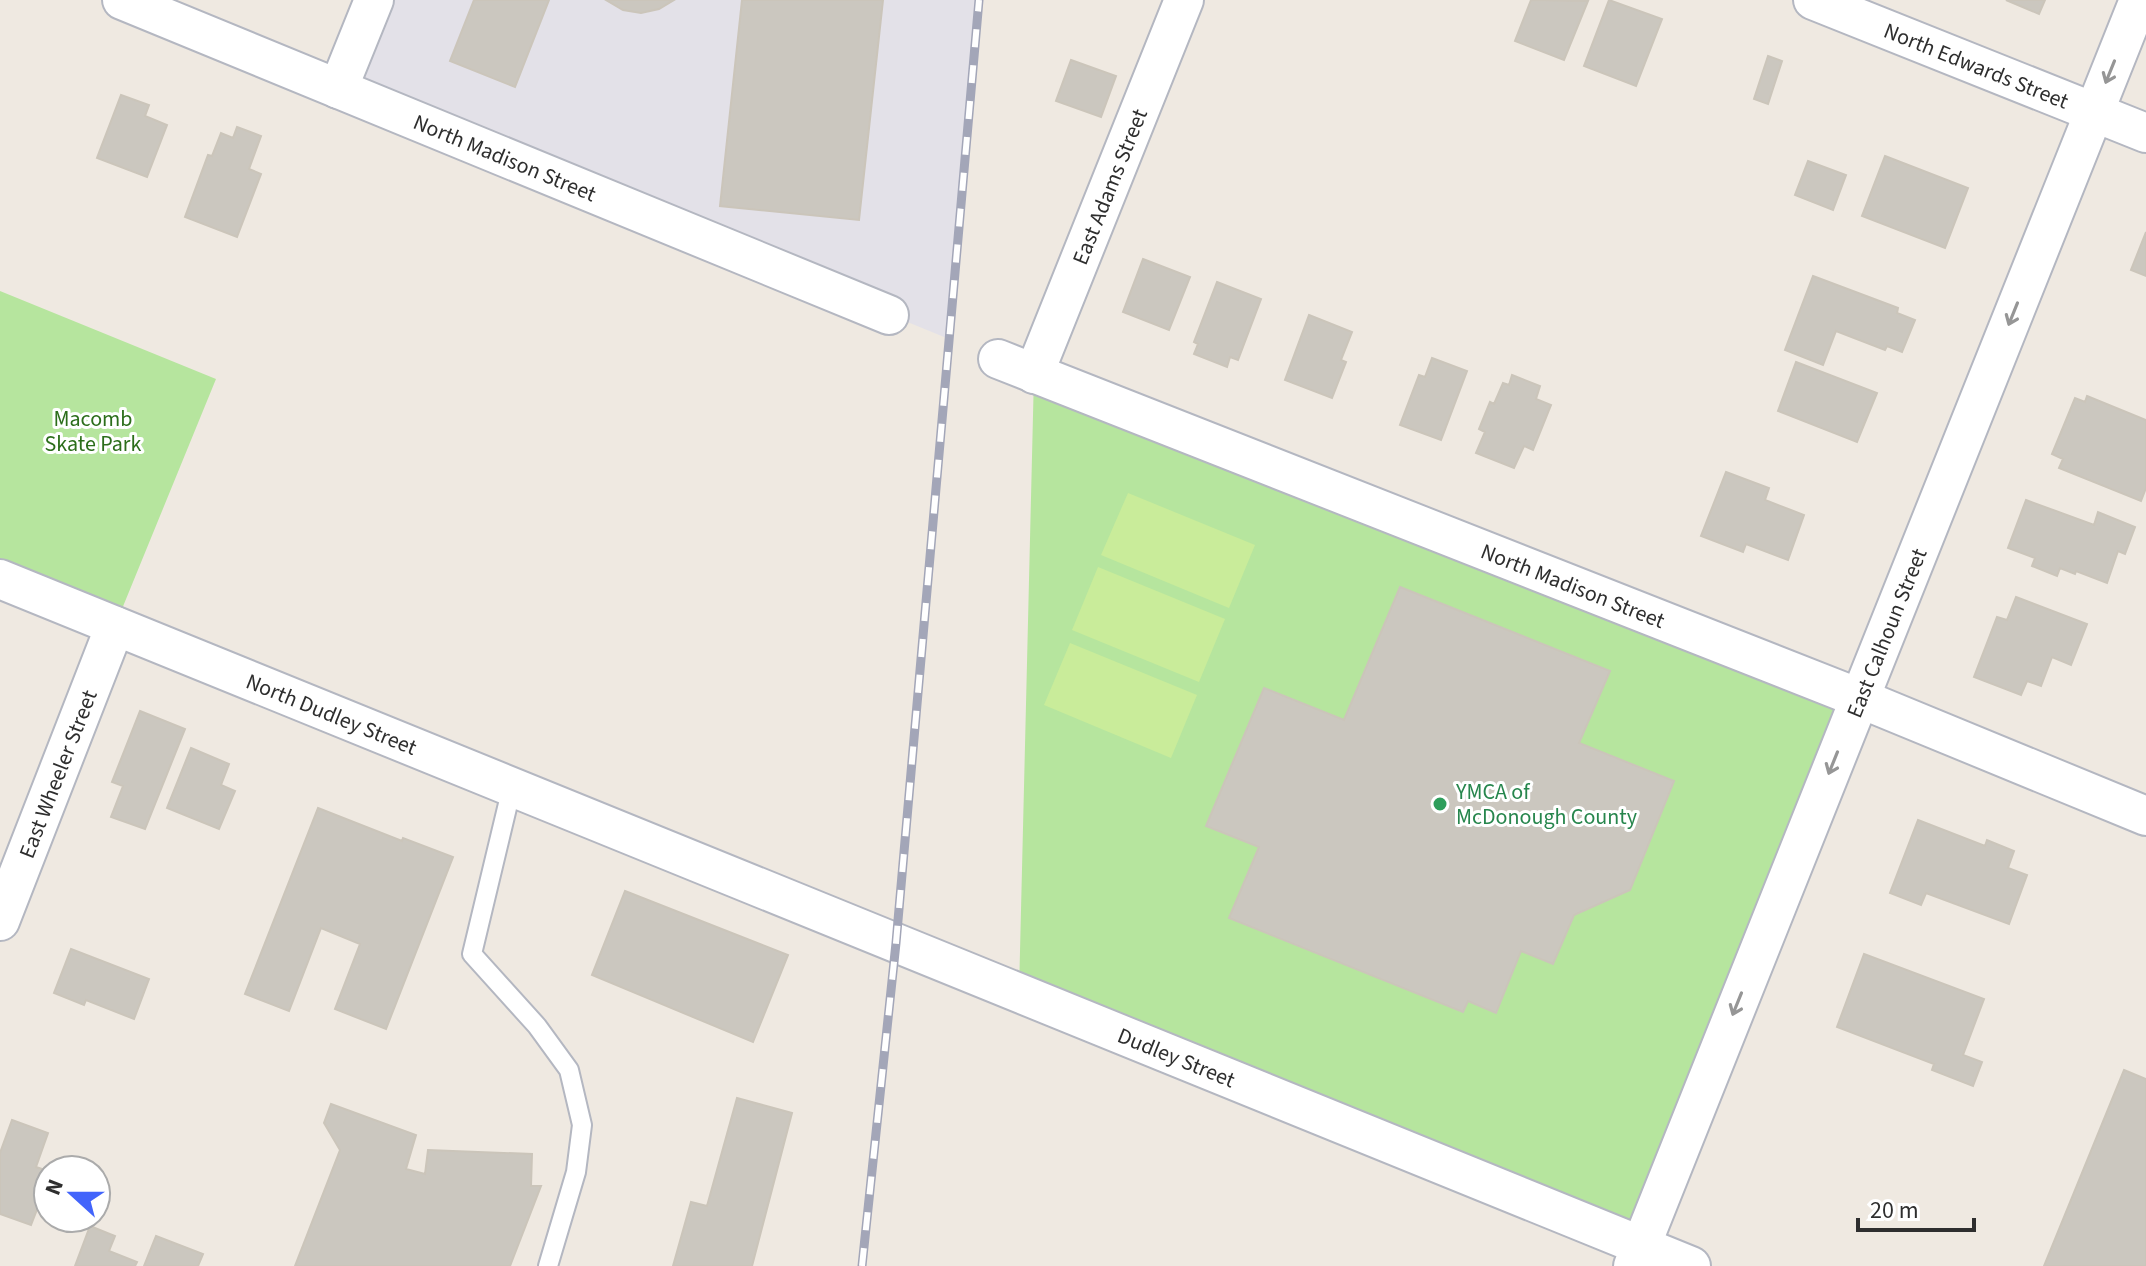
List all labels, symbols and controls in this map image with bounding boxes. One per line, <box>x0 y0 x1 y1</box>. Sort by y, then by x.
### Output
street label: North Edwards Street <box>1879 15 2074 118</box>
one-way arrow <box>2101 59 2116 84</box>
street label: East Adams Street <box>1064 104 1156 270</box>
street label: North Madison Street <box>408 106 601 210</box>
one-way arrow <box>2005 301 2019 326</box>
park label: Macomb Skate Park <box>45 403 141 460</box>
street label: North Madison Street <box>1476 536 1670 637</box>
street label: East Calhoun Street <box>1839 543 1936 723</box>
street label: North Dudley Street <box>241 666 422 764</box>
street label: East Wheeler Street <box>11 685 106 863</box>
one-way arrow <box>1825 750 1839 775</box>
place label: YMCA of McDonough County <box>1455 776 1638 833</box>
marker: YMCA of McDonough County <box>1431 795 1449 813</box>
one-way arrow <box>1729 991 1743 1016</box>
street label: Dudley Street <box>1113 1020 1240 1096</box>
north arrow <box>32 1154 112 1234</box>
text: N <box>37 1175 72 1200</box>
scale bar <box>1858 1182 1974 1232</box>
text: 20 m <box>1870 1193 1919 1228</box>

